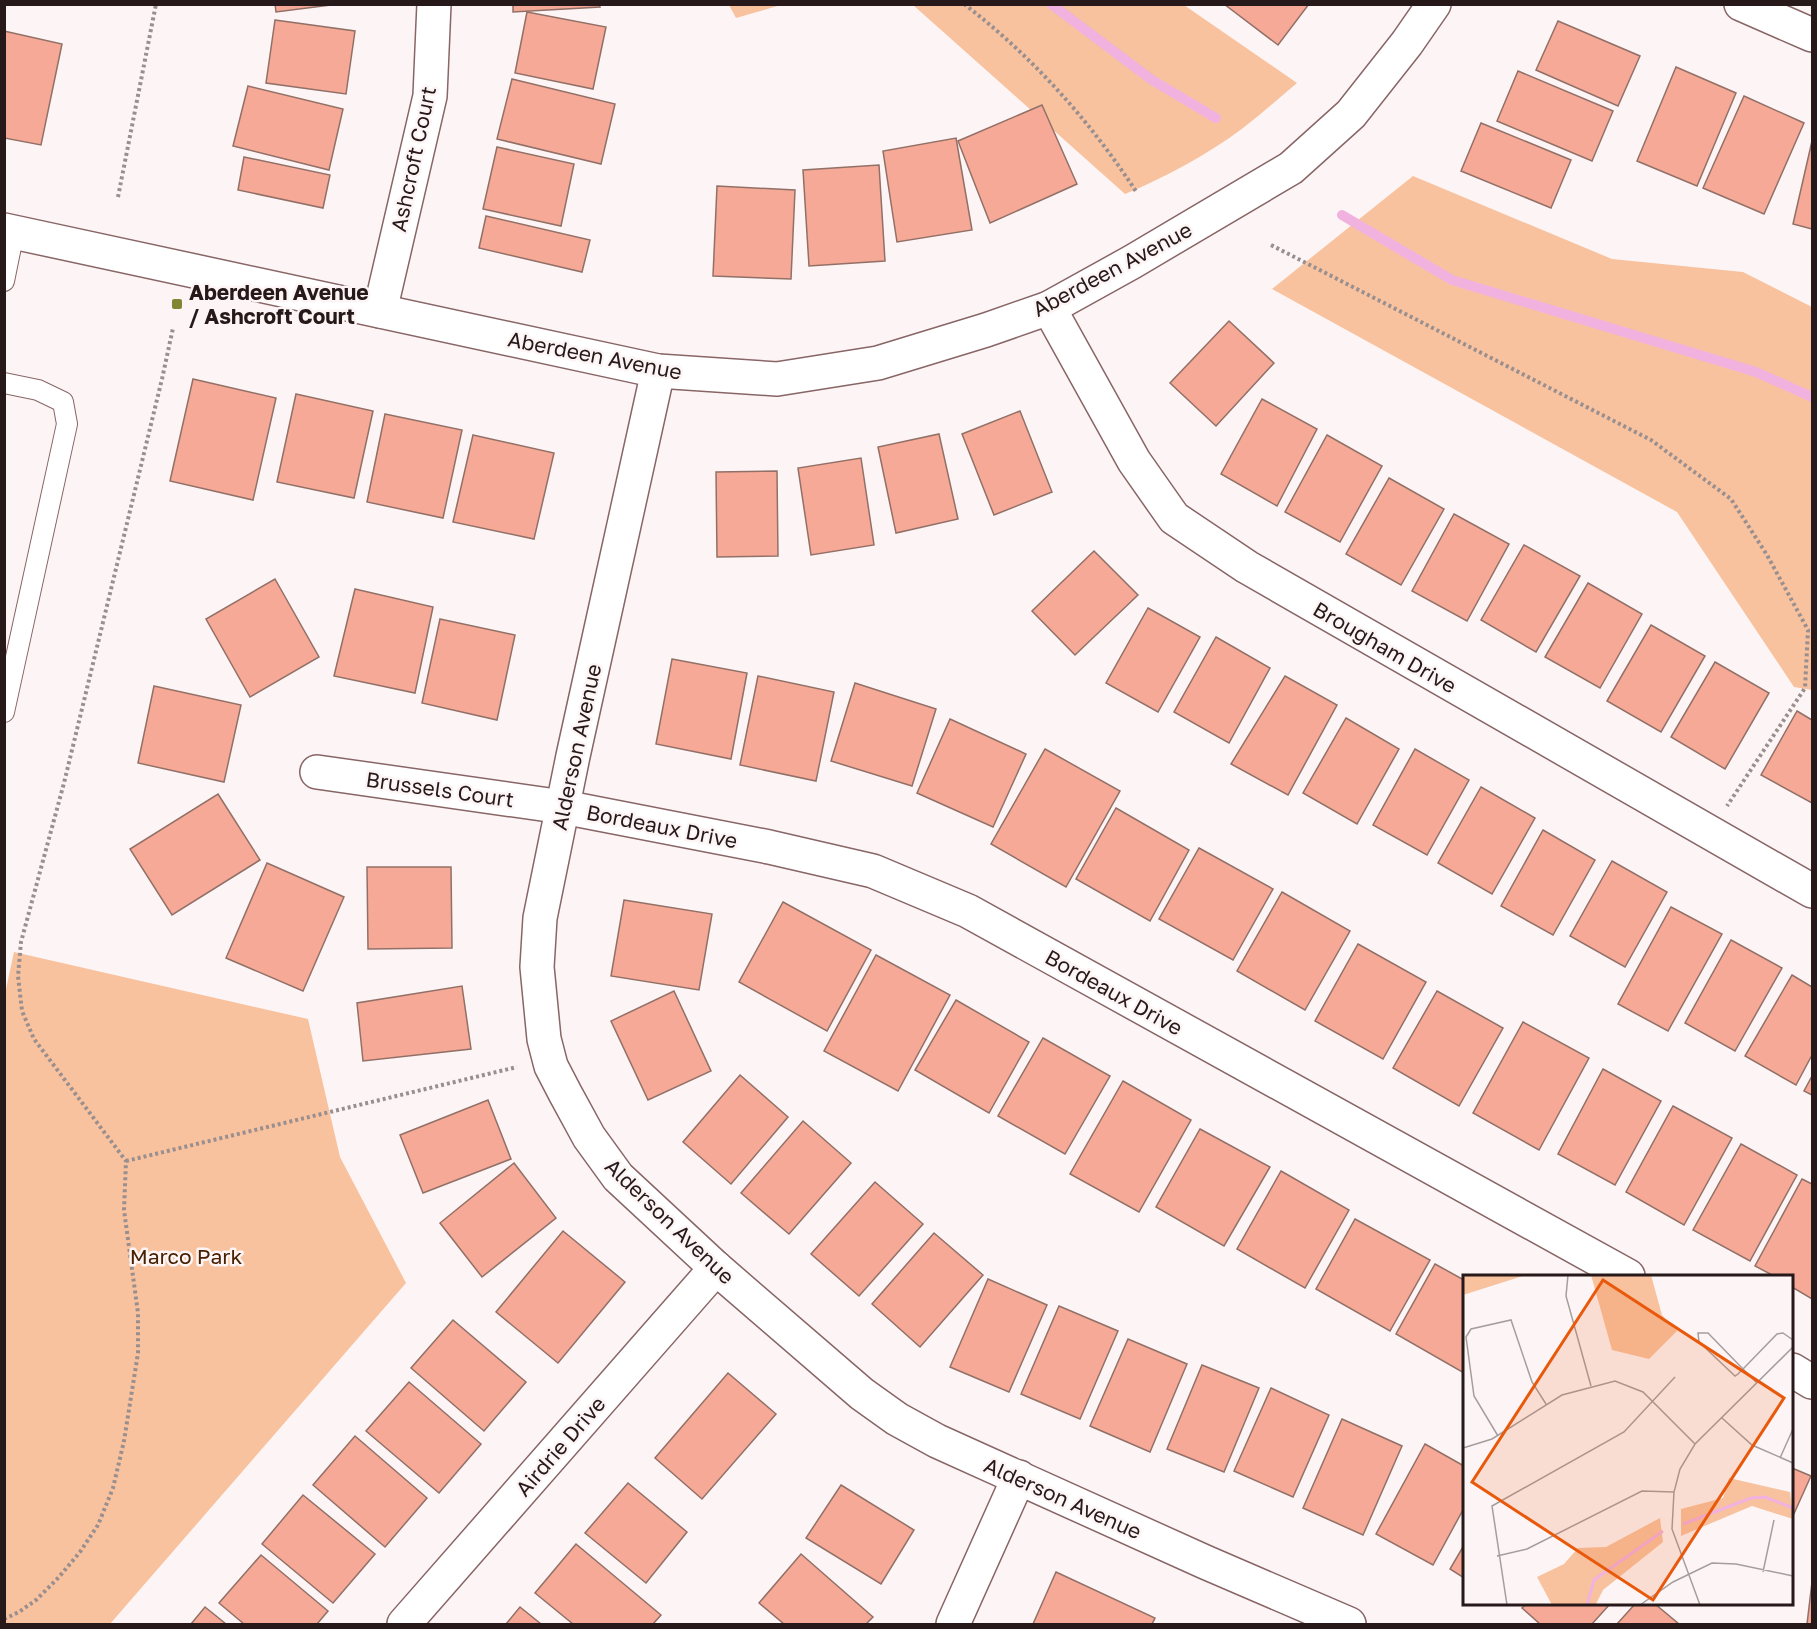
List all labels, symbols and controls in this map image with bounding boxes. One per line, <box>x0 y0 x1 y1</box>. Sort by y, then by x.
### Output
street label: Ashcroft Court <box>385 84 441 234</box>
street label: Aberdeen Avenue <box>1028 216 1196 322</box>
place label: Aberdeen Avenue / Ashcroft Court <box>189 279 369 329</box>
marker: Aberdeen Avenue / Ashcroft Court <box>170 297 184 311</box>
street label: Aberdeen Avenue <box>506 325 684 385</box>
street label: Brougham Drive <box>1309 596 1461 698</box>
street label: Alderson Avenue <box>546 661 606 833</box>
street label: Brussels Court <box>364 766 516 812</box>
street label: Bordeaux Drive <box>584 799 740 853</box>
street label: Bordeaux Drive <box>1041 944 1187 1040</box>
street label: Alderson Avenue <box>600 1153 740 1289</box>
park label: Marco Park <box>130 1243 242 1269</box>
inset map <box>1463 1275 1793 1605</box>
street label: Airdrie Drive <box>510 1391 610 1501</box>
street label: Alderson Avenue <box>980 1452 1146 1544</box>

